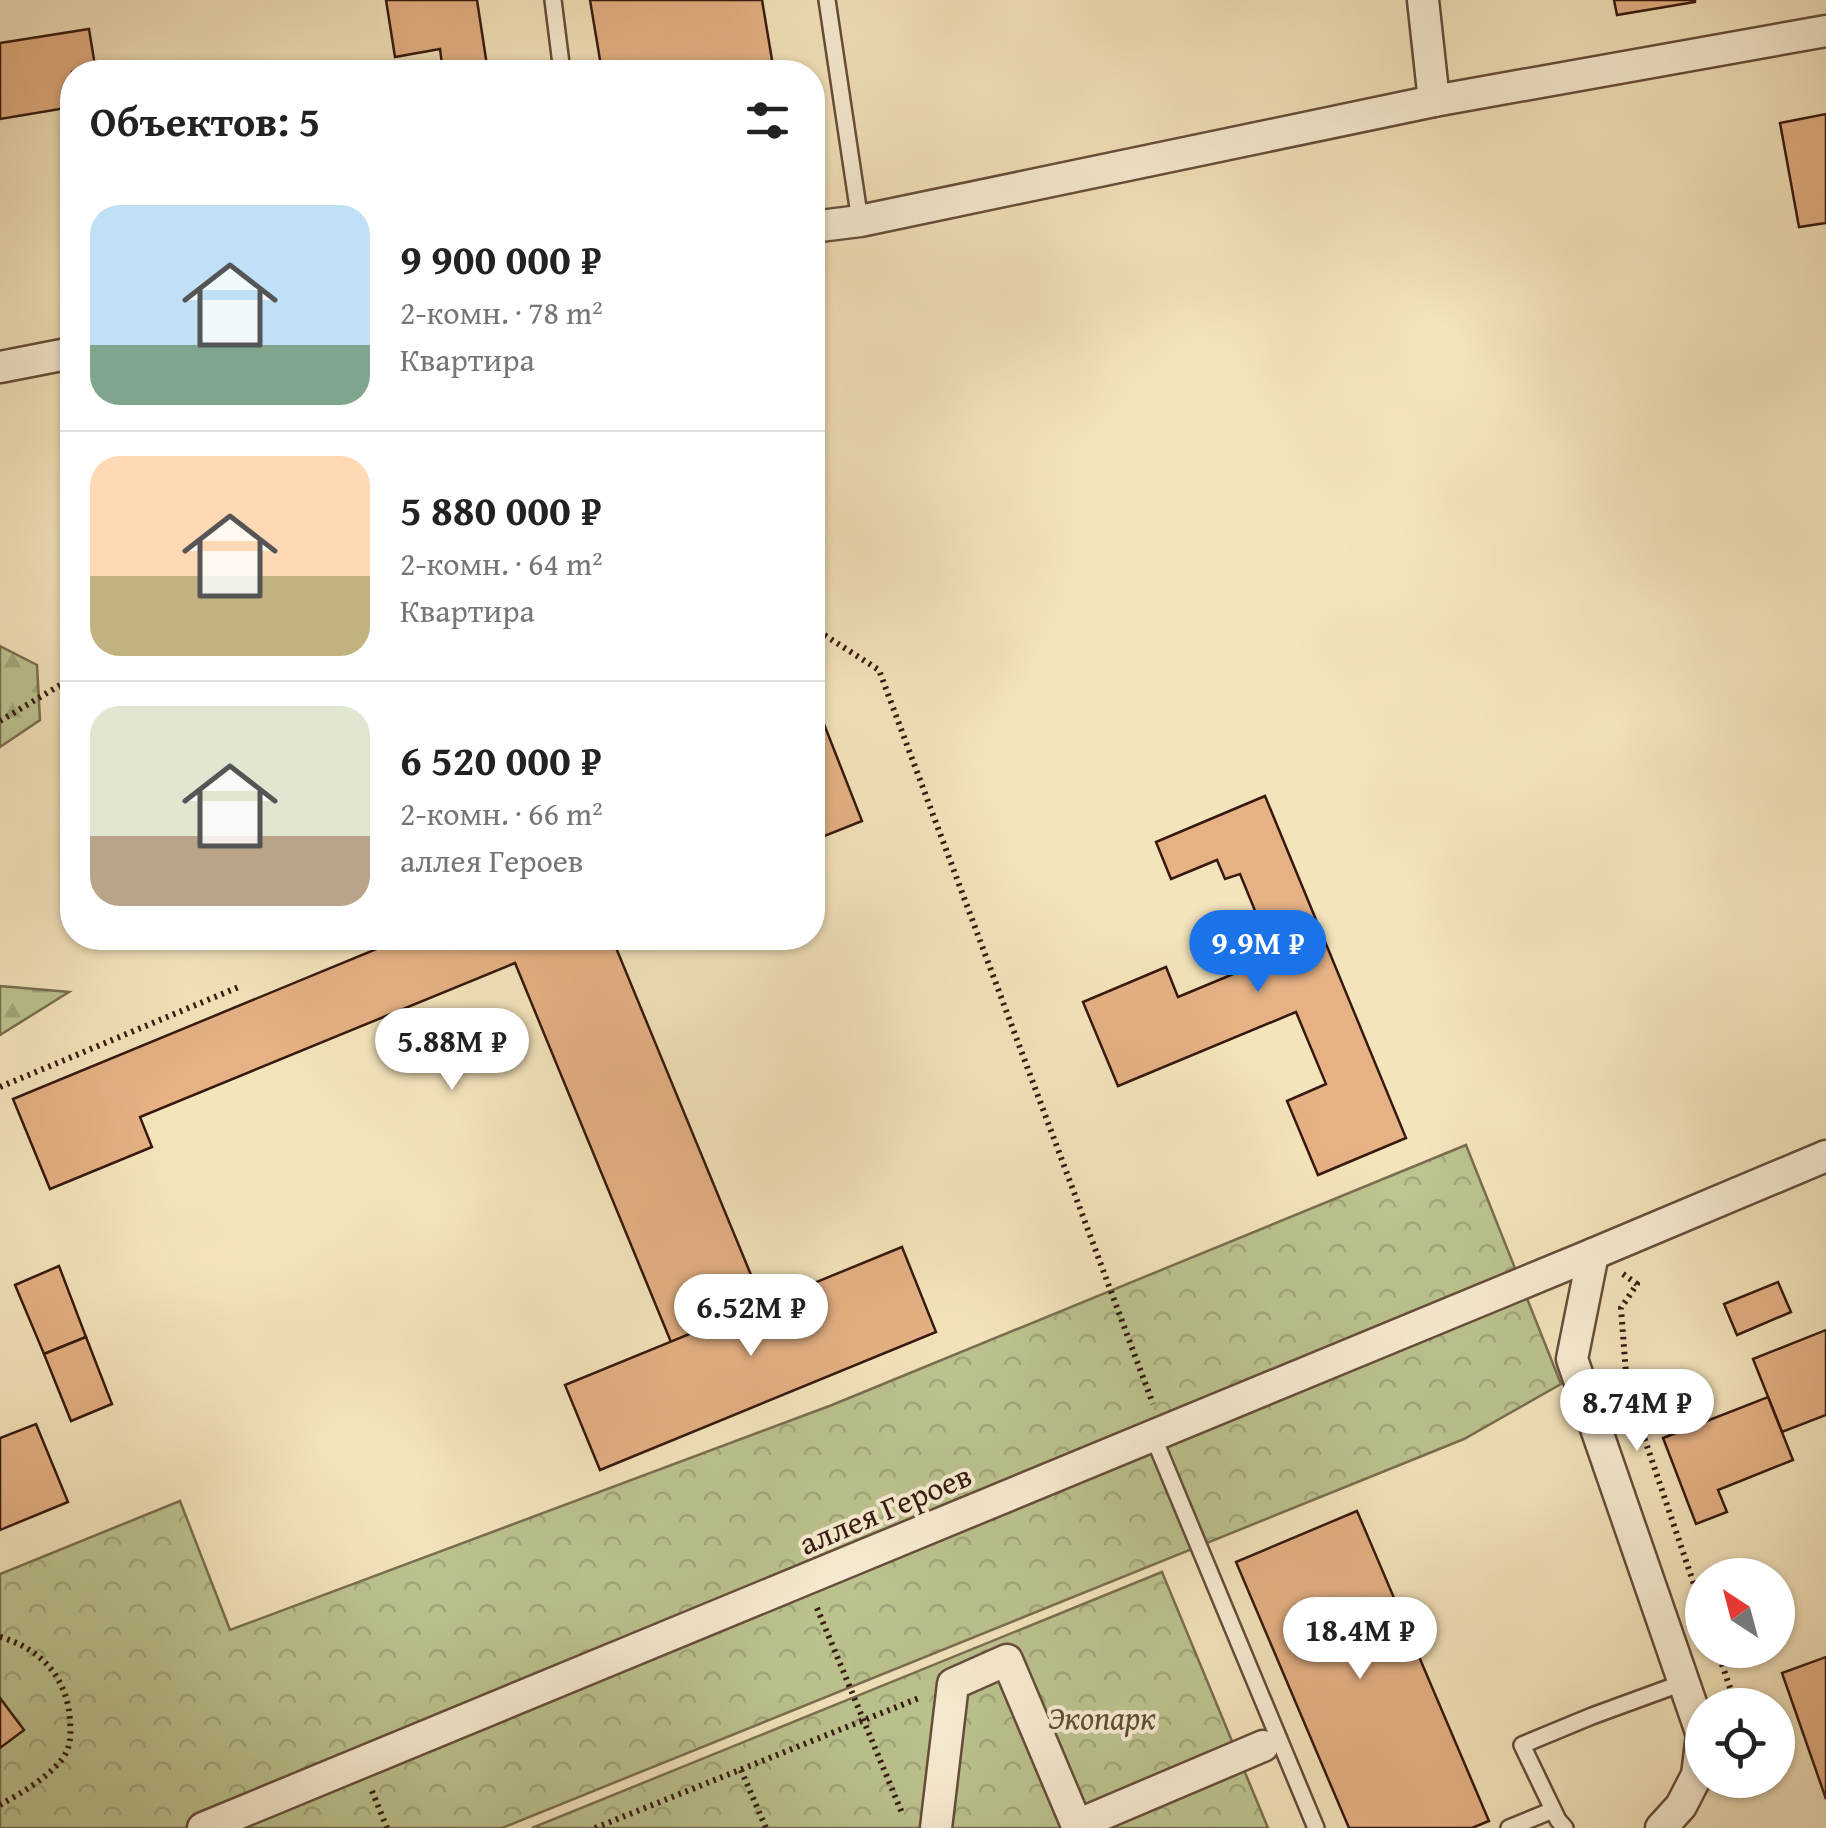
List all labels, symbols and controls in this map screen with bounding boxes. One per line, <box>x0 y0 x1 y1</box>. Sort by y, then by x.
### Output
text: Объектов: 5 <box>90 90 320 151</box>
icon: filters <box>740 93 795 148</box>
text: 9 900 000 ₽ <box>400 228 602 289</box>
icon: home <box>170 245 290 365</box>
text: 2-комн. · 78 m² <box>400 289 603 336</box>
text: Квартира <box>400 336 535 383</box>
text: 5 880 000 ₽ <box>400 479 602 540</box>
icon: home <box>170 496 290 616</box>
text: 2-комн. · 64 m² <box>400 540 603 587</box>
text: Квартира <box>400 587 535 634</box>
text: 6 520 000 ₽ <box>400 729 602 790</box>
icon: home <box>170 746 290 866</box>
text: 2-комн. · 66 m² <box>400 790 603 837</box>
text: аллея Героев <box>400 837 583 884</box>
pin: 9.9M ₽ <box>1177 910 1339 995</box>
text: 9.9M ₽ <box>1211 919 1305 966</box>
pin: 5.88M ₽ <box>360 1008 544 1093</box>
text: 5.88M ₽ <box>397 1017 507 1064</box>
pin: 6.52M ₽ <box>659 1274 843 1359</box>
text: 6.52M ₽ <box>696 1283 806 1330</box>
pin: 8.74M ₽ <box>1545 1369 1729 1454</box>
text: 8.74M ₽ <box>1582 1378 1692 1425</box>
street label: аллея Героев <box>791 1452 979 1566</box>
north arrow <box>1685 1558 1795 1668</box>
map controls <box>1685 1558 1795 1798</box>
pin: 18.4M ₽ <box>1268 1597 1452 1682</box>
text: 18.4M ₽ <box>1305 1606 1415 1653</box>
button: locate <box>1685 1688 1795 1798</box>
park label: Экопарк <box>1048 1694 1156 1741</box>

